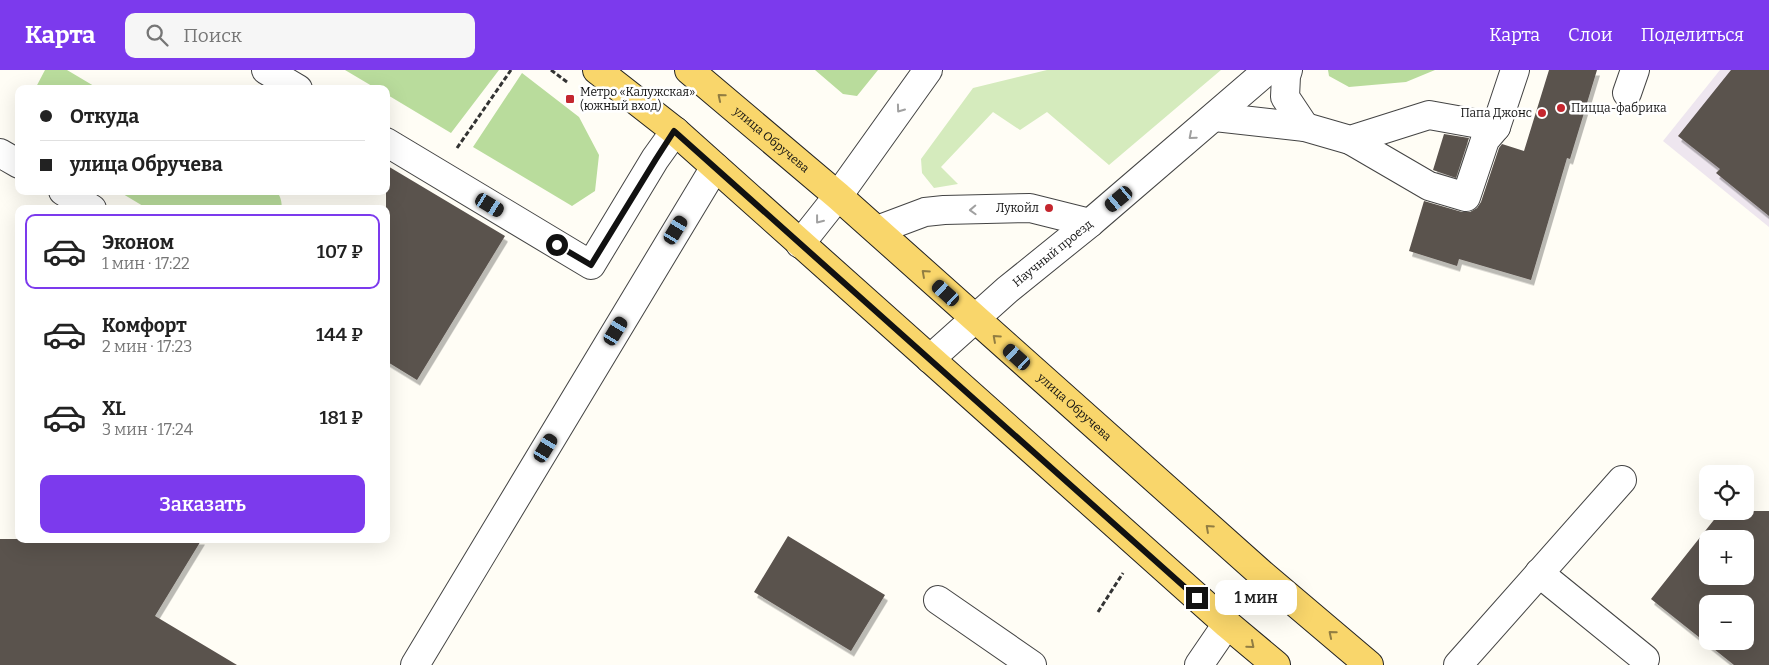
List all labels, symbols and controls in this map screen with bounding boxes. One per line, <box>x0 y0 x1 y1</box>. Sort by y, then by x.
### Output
search box <box>125 13 475 58</box>
text: Карта <box>25 21 95 49</box>
icon: search <box>143 21 171 49</box>
text: Поиск <box>183 24 242 47</box>
text: Карта <box>1489 24 1540 46</box>
text: Слои <box>1568 24 1613 46</box>
text: Поделиться <box>1641 24 1744 46</box>
place label: Метро «Калужская» (южный вход) <box>580 85 695 113</box>
marker: Метро «Калужская» (южный вход) <box>564 93 576 105</box>
one-way arrow <box>717 93 726 102</box>
place label: Пицца-фабрика <box>1571 101 1667 115</box>
marker: Пицца-фабрика <box>1555 102 1567 114</box>
street label: улица Обручева <box>730 103 812 176</box>
one-way arrow <box>897 103 906 113</box>
text: Откуда <box>70 105 139 128</box>
place label: Папа Джонс <box>1460 106 1532 120</box>
marker: Папа Джонс <box>1536 107 1548 119</box>
one-way arrow <box>1189 131 1198 139</box>
text: улица Обручева <box>70 153 223 176</box>
car <box>1102 184 1135 214</box>
car <box>473 191 506 219</box>
place label: Лукойл <box>996 201 1039 215</box>
marker: Лукойл <box>1043 202 1055 214</box>
one-way arrow <box>969 204 977 215</box>
car <box>661 213 690 247</box>
one-way arrow <box>817 214 825 223</box>
street label: Научный проезд <box>1010 217 1095 290</box>
icon: car <box>42 229 87 274</box>
text: Эконом <box>102 231 174 254</box>
route start <box>546 234 568 256</box>
text: 107 ₽ <box>317 240 363 263</box>
text: 1 мин · 17:22 <box>102 254 190 273</box>
one-way arrow <box>921 270 930 279</box>
car <box>929 277 962 309</box>
icon: car <box>42 312 87 357</box>
text: Комфорт <box>102 314 187 337</box>
car <box>601 314 630 348</box>
text: 144 ₽ <box>316 323 363 346</box>
one-way arrow <box>993 335 1002 344</box>
text: 2 мин · 17:23 <box>102 337 192 356</box>
car <box>1000 341 1033 373</box>
street label: улица Обручева <box>1034 370 1115 444</box>
icon: car <box>42 395 87 440</box>
text: XL <box>102 397 126 420</box>
text: 181 ₽ <box>319 406 363 429</box>
text: 3 мин · 17:24 <box>102 420 193 439</box>
car <box>531 431 560 465</box>
map controls <box>1699 465 1754 650</box>
button: locate <box>1699 465 1754 520</box>
button: Заказать <box>40 475 365 533</box>
one-way arrow <box>1206 525 1215 533</box>
button: + <box>1699 530 1754 585</box>
callout: 1 мин <box>1214 580 1297 616</box>
route end <box>1186 587 1208 609</box>
text: 1 мин <box>1234 588 1278 607</box>
button: − <box>1699 595 1754 650</box>
one-way arrow <box>1329 631 1338 639</box>
one-way arrow <box>1246 639 1255 648</box>

